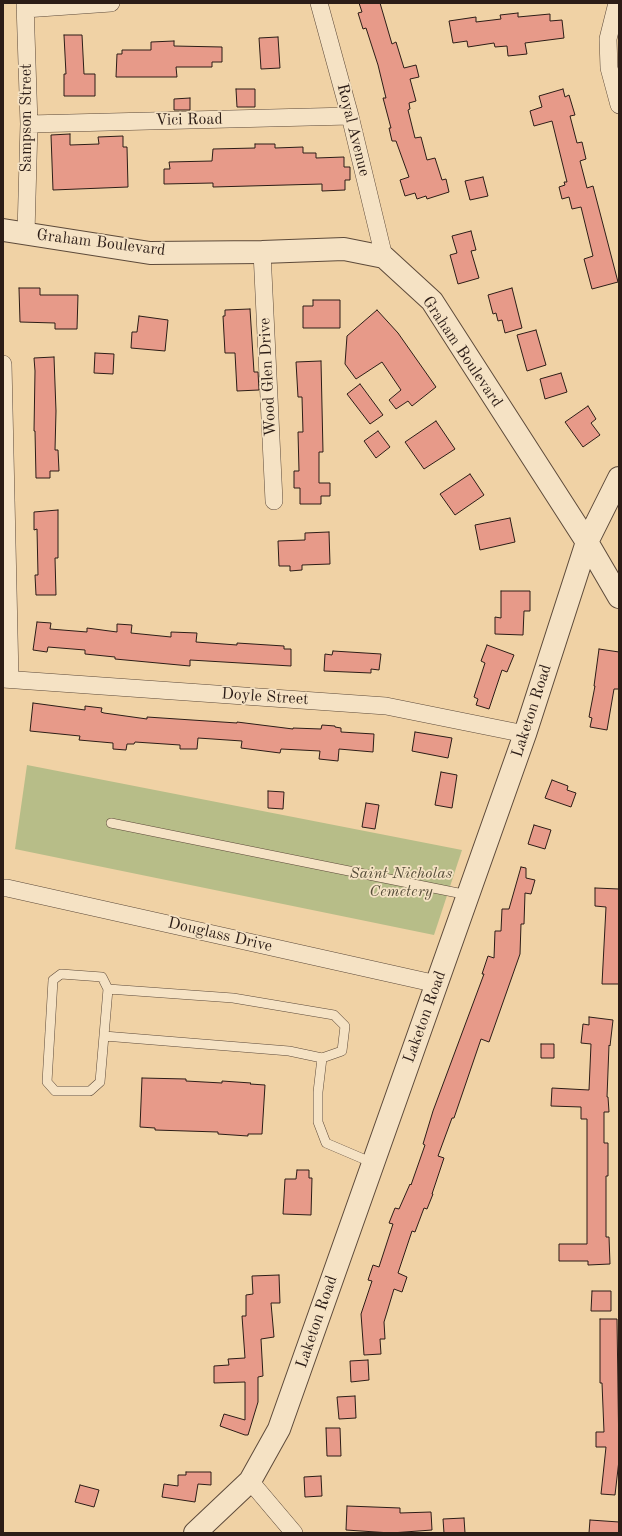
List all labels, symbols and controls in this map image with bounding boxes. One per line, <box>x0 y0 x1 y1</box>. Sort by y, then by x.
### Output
street label: Sampson Street <box>17 63 37 173</box>
street label: Royal Avenue <box>332 82 374 178</box>
street label: Vici Road <box>155 110 223 130</box>
street label: Graham Boulevard <box>35 226 167 260</box>
street label: Graham Boulevard <box>418 293 506 411</box>
street label: Wood Glen Drive <box>255 317 281 437</box>
street label: Laketon Road <box>508 662 556 760</box>
street label: Doyle Street <box>221 684 309 710</box>
park label: Saint Nicholas Cemetery <box>350 864 452 902</box>
street label: Douglass Drive <box>166 914 274 956</box>
street label: Laketon Road <box>399 968 451 1066</box>
street label: Laketon Road <box>292 1273 342 1371</box>

